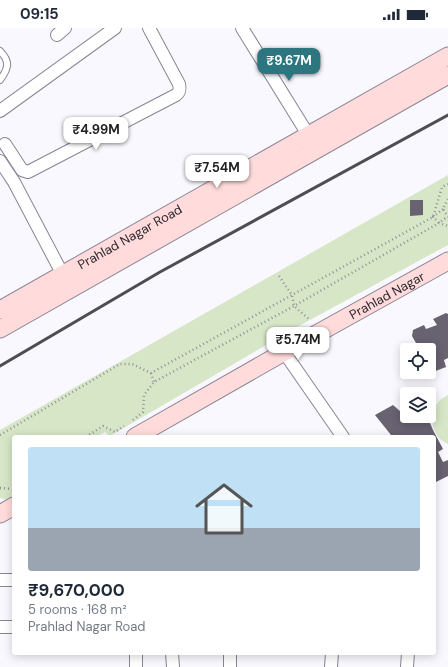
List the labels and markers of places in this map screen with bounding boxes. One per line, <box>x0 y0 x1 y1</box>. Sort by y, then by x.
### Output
pin: ₹9.67M <box>256 48 322 82</box>
pin: ₹4.99M <box>63 117 129 151</box>
pin: ₹7.54M <box>184 155 250 189</box>
pin: ₹5.74M <box>265 327 331 361</box>

